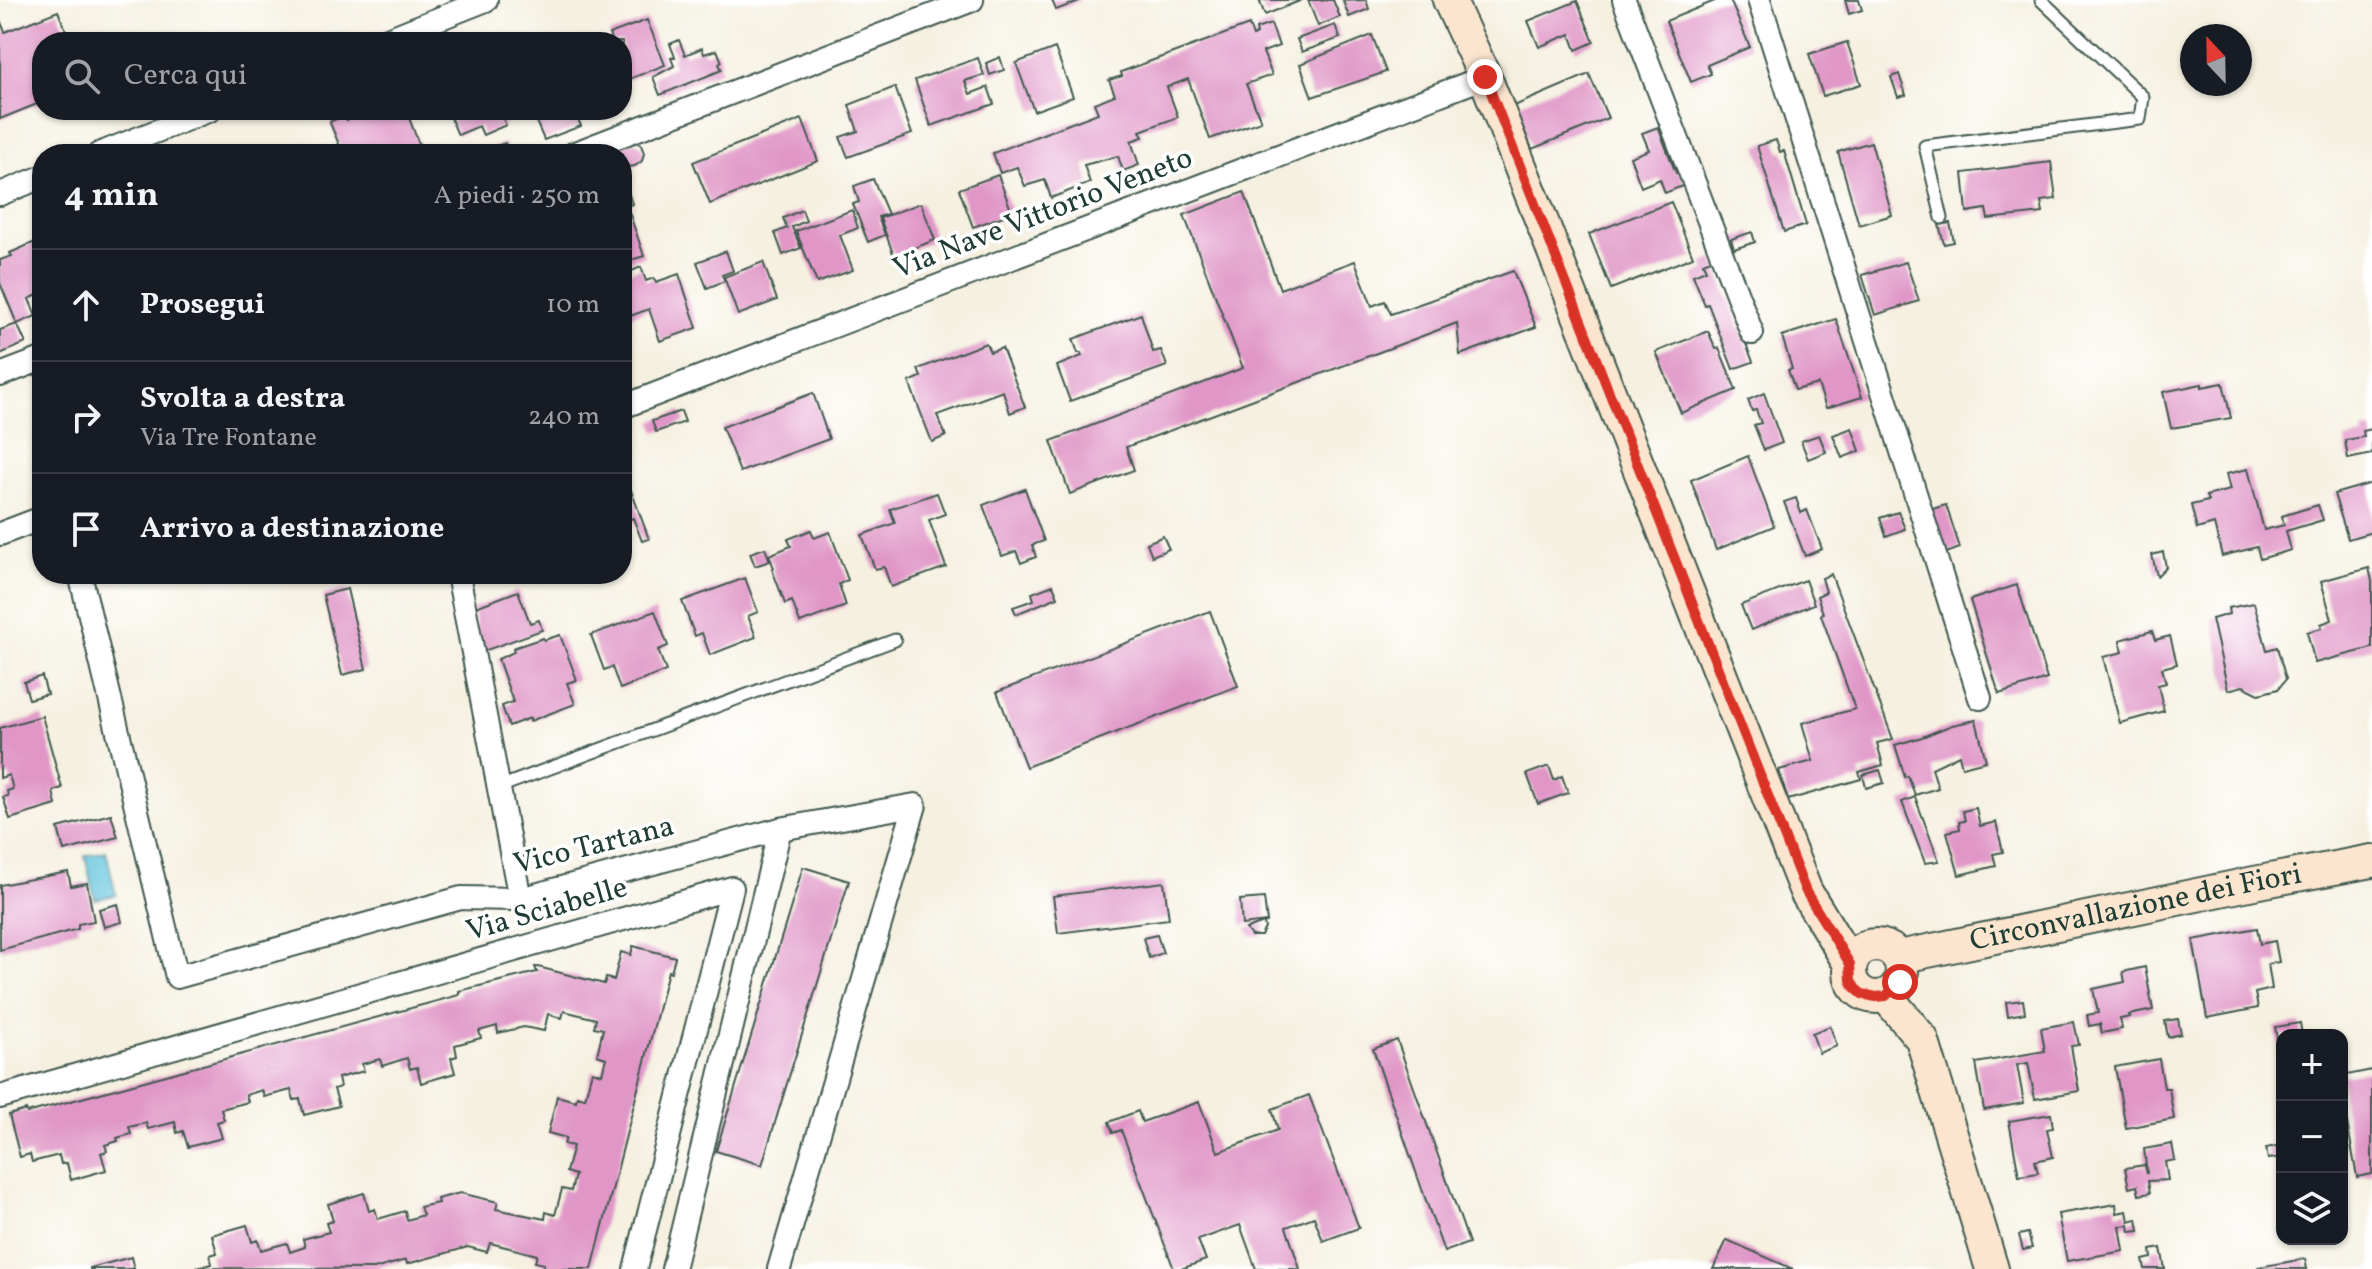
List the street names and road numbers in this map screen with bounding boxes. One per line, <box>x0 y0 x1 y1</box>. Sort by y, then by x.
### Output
street label: Via Nave Vittorio Veneto <box>887 137 1199 291</box>
street label: Vico Tartana <box>509 806 679 886</box>
street label: Circonvallazione dei Fiori <box>1966 853 2305 963</box>
street label: Via Sciabelle <box>462 867 632 953</box>

